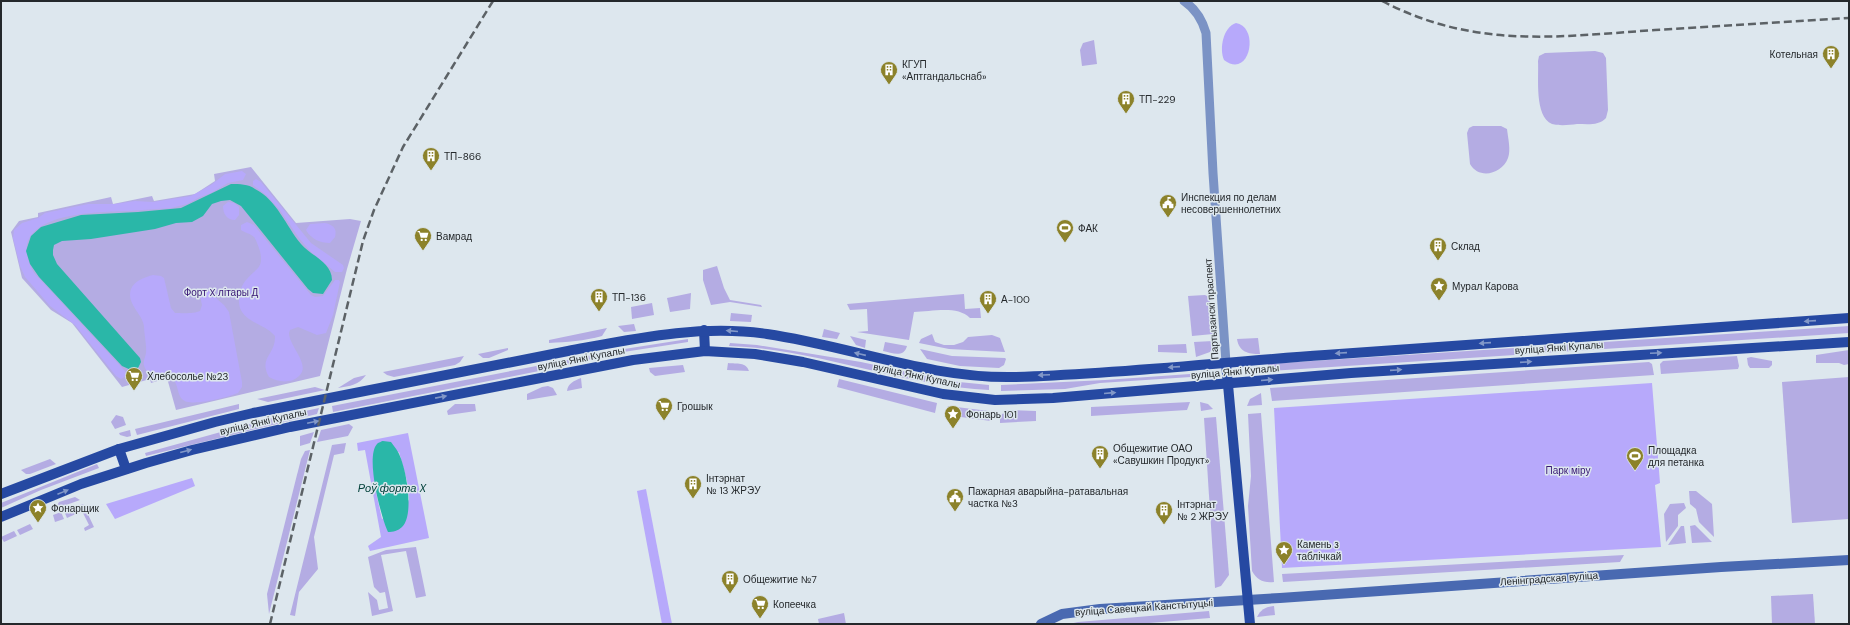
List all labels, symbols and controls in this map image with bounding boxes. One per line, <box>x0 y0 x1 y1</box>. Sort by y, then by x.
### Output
building icon: Котельная <box>1821 44 1841 69</box>
place label: Котельная <box>1770 48 1818 61</box>
place label: КГУП «Аптгандальснаб» <box>902 58 987 83</box>
building icon: КГУП «Аптгандальснаб» <box>879 60 899 85</box>
building icon: ТП-229 <box>1116 89 1136 114</box>
place label: ТП-229 <box>1139 93 1175 106</box>
building icon: ТП-866 <box>421 146 441 171</box>
place label: ТП-866 <box>444 150 481 163</box>
place label: Инспекция по делам несовершеннолетних <box>1181 191 1281 216</box>
public building icon: Инспекция по делам несовершеннолетних <box>1158 193 1178 218</box>
sports icon: ФАК <box>1055 218 1075 243</box>
place label: ФАК <box>1078 222 1098 235</box>
supermarket icon: Вамрад <box>413 226 433 251</box>
place label: Вамрад <box>436 230 472 243</box>
building icon: Склад <box>1428 236 1448 261</box>
place label: Склад <box>1451 240 1480 253</box>
street label: Партызанскі праспект <box>1201 258 1222 360</box>
place icon: Мурал Карова <box>1429 276 1449 301</box>
place label: Мурал Карова <box>1452 280 1519 293</box>
park label: Форт X літары Д <box>184 286 259 299</box>
building icon: ТП-136 <box>589 287 609 312</box>
building icon: А-100 <box>978 289 998 314</box>
place label: ТП-136 <box>612 291 646 304</box>
place label: А-100 <box>1001 293 1030 306</box>
one-way arrow <box>1804 318 1816 324</box>
one-way arrow <box>726 327 738 334</box>
street label: вуліца Янкі Купалы <box>1514 338 1604 357</box>
one-way arrow <box>1479 340 1491 347</box>
street label: вуліца Янкі Купалы <box>536 344 626 373</box>
one-way arrow <box>1335 350 1347 357</box>
one-way arrow <box>1650 350 1662 357</box>
one-way arrow <box>854 351 866 357</box>
one-way arrow <box>1520 358 1532 365</box>
street label: вуліца Янкі Купалы <box>872 360 962 391</box>
street label: вуліца Янкі Купалы <box>1190 361 1280 382</box>
one-way arrow <box>1168 363 1180 370</box>
supermarket icon: Хлебосолье №23 <box>124 366 144 391</box>
one-way arrow <box>1390 367 1402 374</box>
place label: Хлебосолье №23 <box>147 370 228 383</box>
one-way arrow <box>1038 372 1050 379</box>
one-way arrow <box>1260 377 1273 384</box>
one-way arrow <box>1104 390 1116 397</box>
one-way arrow <box>434 394 447 400</box>
supermarket icon: Грошык <box>654 396 674 421</box>
place label: Грошык <box>677 400 713 413</box>
place icon: Фонарь 101 <box>943 404 963 429</box>
street label: вуліца Янкі Купалы <box>218 405 308 438</box>
place label: Фонарь 101 <box>966 408 1017 421</box>
one-way arrow <box>307 419 319 425</box>
place label: Общежитие ОАО «Савушкин Продукт» <box>1113 442 1210 467</box>
building icon: Общежитие ОАО «Савушкин Продукт» <box>1090 444 1110 469</box>
place label: Площадка для петанка <box>1648 444 1705 469</box>
sports icon: Площадка для петанка <box>1625 446 1645 471</box>
one-way arrow <box>180 448 193 454</box>
park label: Парк міру <box>1546 464 1590 477</box>
place label: Інтэрнат № 13 ЖРЭУ <box>706 472 761 497</box>
building icon: Інтэрнат № 13 ЖРЭУ <box>683 474 703 499</box>
water label: Роў форта X <box>358 481 428 495</box>
place label: Пажарная аварыйна-ратавальная частка №3 <box>968 485 1128 510</box>
public building icon: Пажарная аварыйна-ратавальная частка №3 <box>945 487 965 512</box>
one-way arrow <box>57 488 69 494</box>
place icon: Фонарщик <box>28 498 48 523</box>
place label: Інтэрнат № 2 ЖРЭУ <box>1177 498 1229 523</box>
building icon: Інтэрнат № 2 ЖРЭУ <box>1154 500 1174 525</box>
place label: Фонарщик <box>51 502 100 515</box>
place label: Камень з таблічкай <box>1297 538 1341 563</box>
place icon: Камень з таблічкай <box>1274 540 1294 565</box>
building icon: Общежитие №7 <box>720 569 740 594</box>
street label: Ленінградская вуліца <box>1499 569 1599 588</box>
place label: Общежитие №7 <box>743 573 817 586</box>
supermarket icon: Копеечка <box>750 594 770 619</box>
street label: вуліца Савецкай Канстытуцыі <box>1075 596 1213 619</box>
place label: Копеечка <box>773 598 816 611</box>

